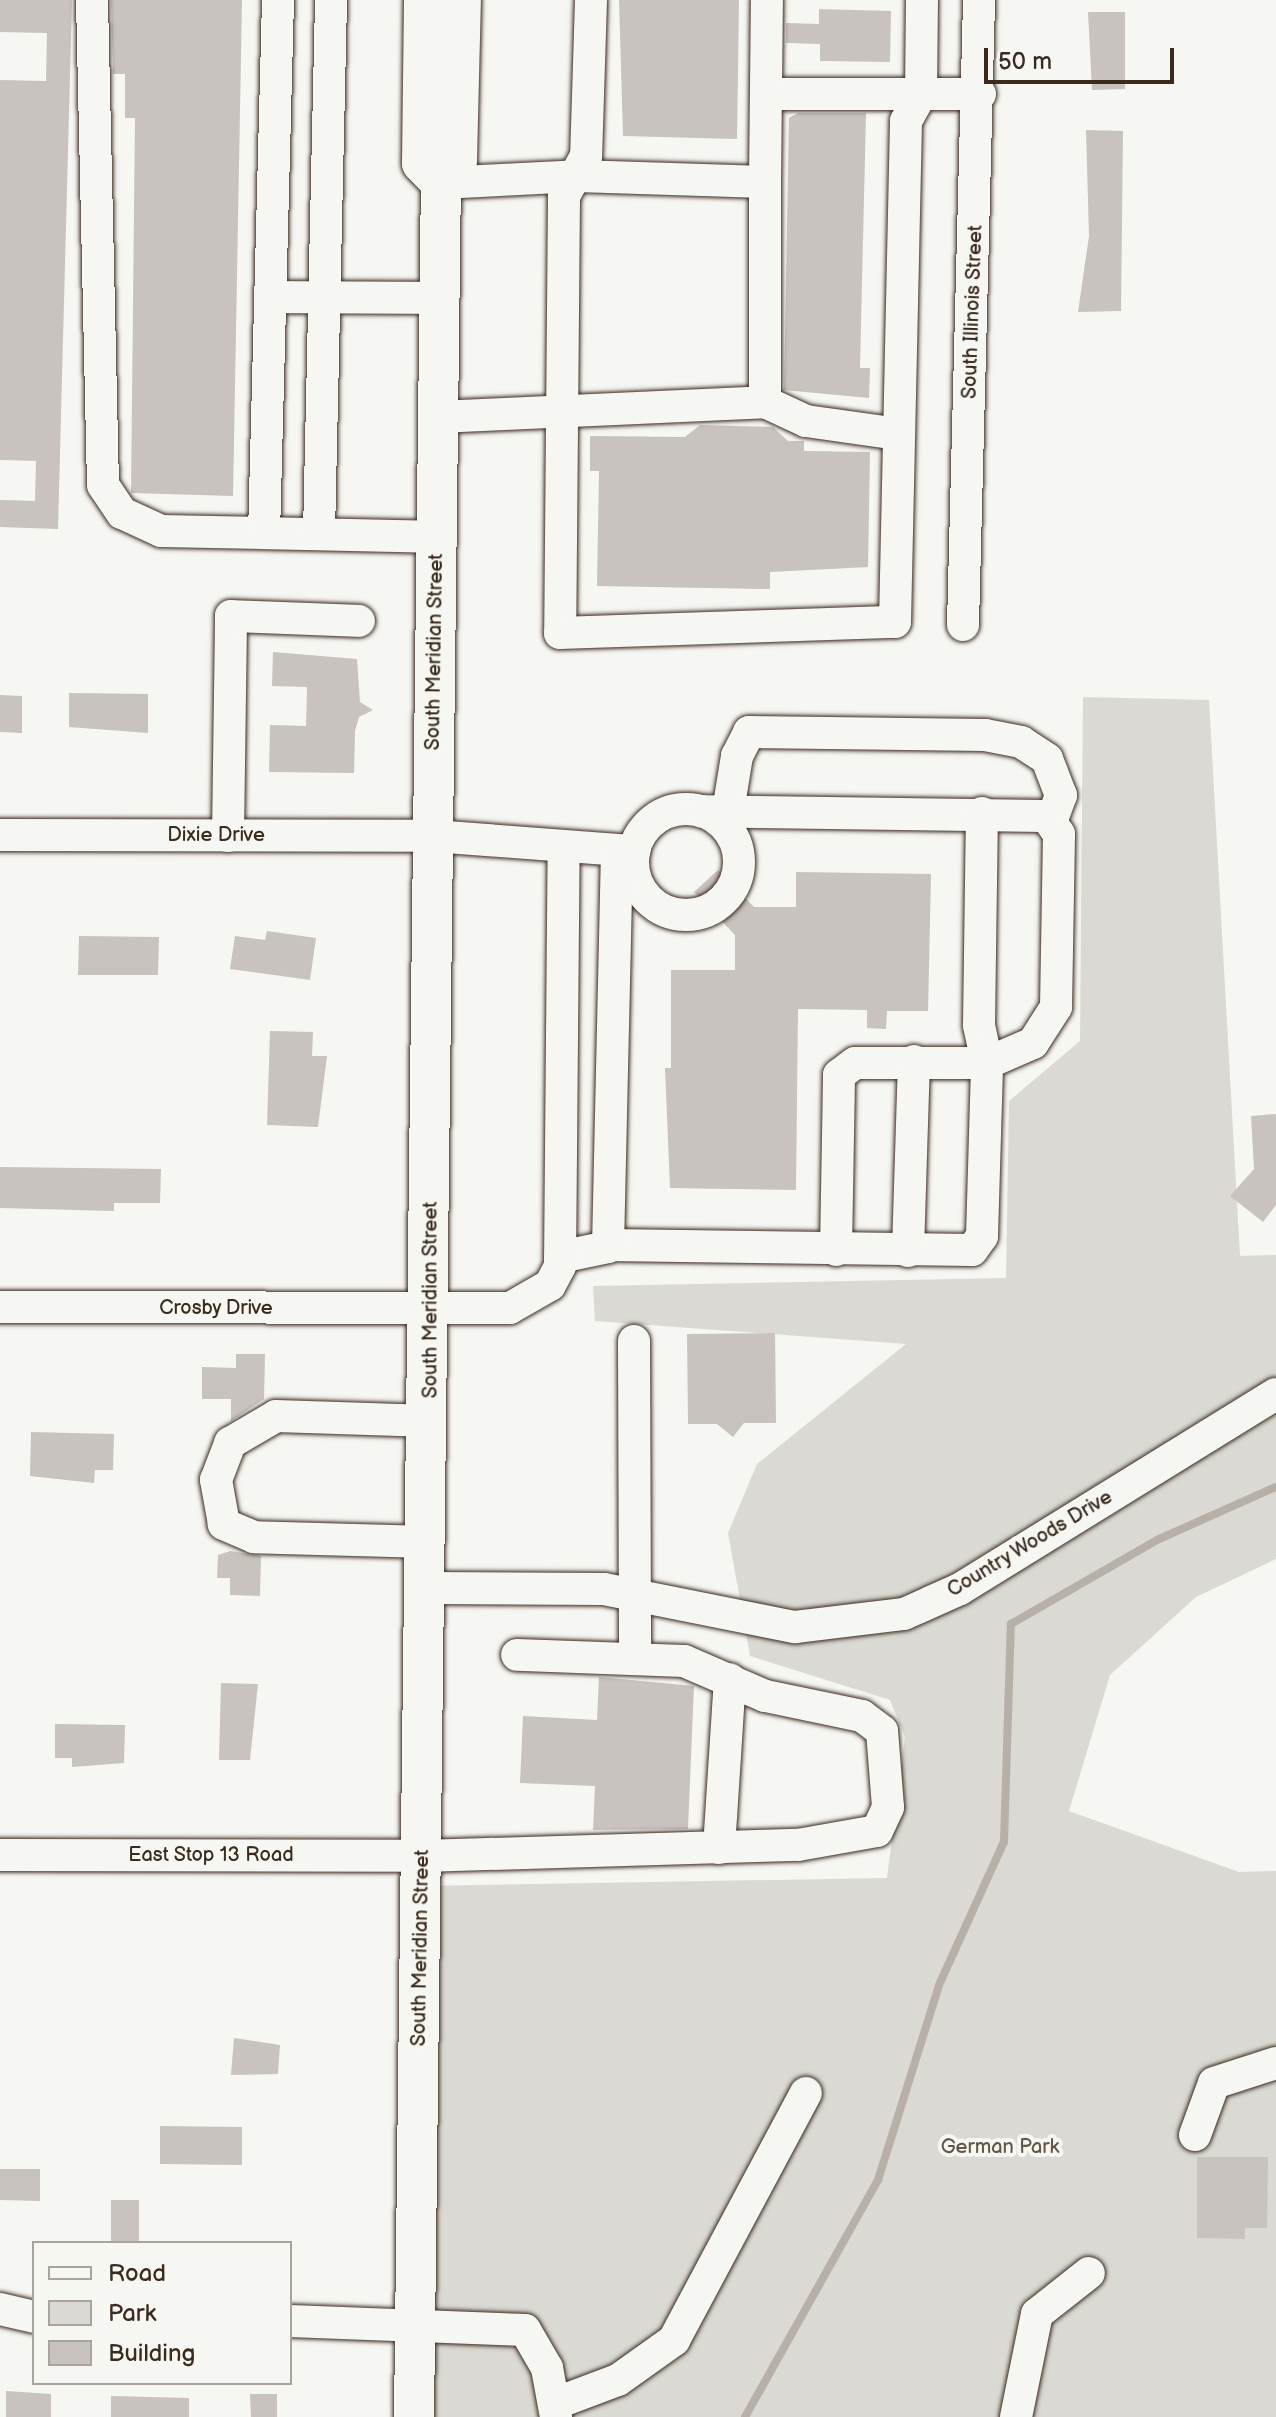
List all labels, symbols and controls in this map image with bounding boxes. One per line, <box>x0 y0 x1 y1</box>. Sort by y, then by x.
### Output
scale bar <box>988 32 1178 82</box>
text: 50 m <box>998 47 1052 76</box>
street label: South Illinois Street <box>958 224 988 400</box>
street label: South Meridian Street <box>421 553 449 751</box>
street label: Dixie Drive <box>167 823 265 847</box>
street label: South Meridian Street <box>419 1201 443 1399</box>
street label: Crosby Drive <box>159 1296 273 1320</box>
street label: Country Woods Drive <box>942 1485 1118 1603</box>
street label: East Stop 13 Road <box>128 1843 294 1867</box>
street label: South Meridian Street <box>407 1849 435 2047</box>
park label: German Park <box>941 2135 1059 2159</box>
legend <box>32 2241 292 2385</box>
text: Road <box>108 2259 166 2288</box>
text: Park <box>108 2299 156 2328</box>
text: Building <box>108 2339 195 2368</box>

